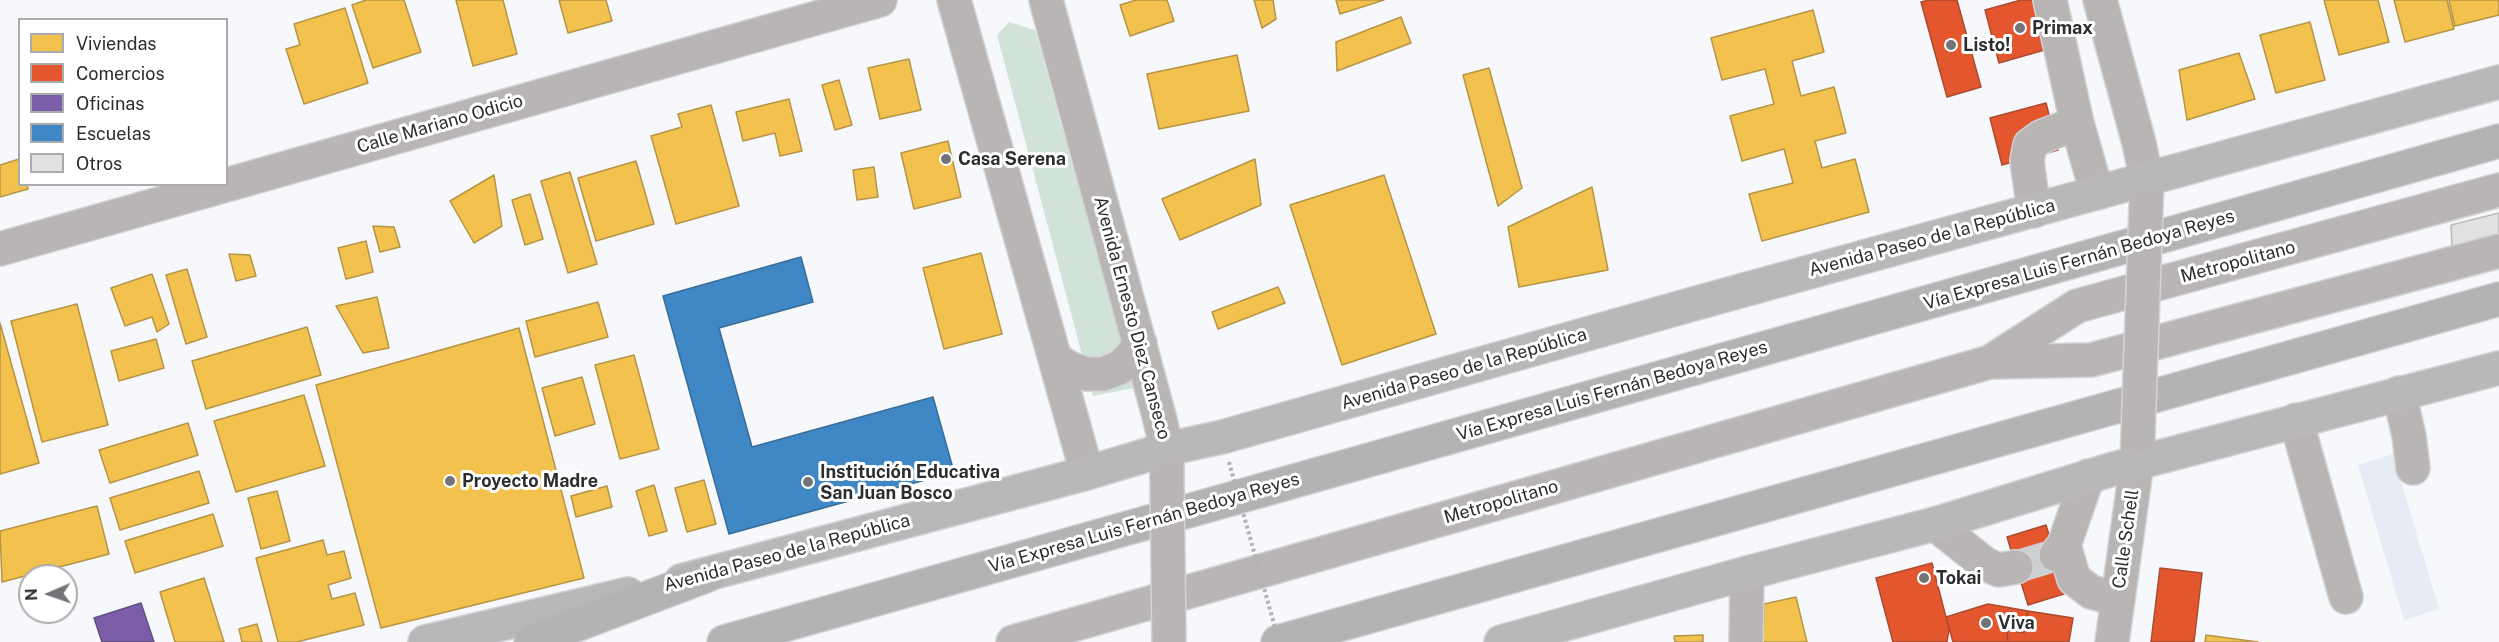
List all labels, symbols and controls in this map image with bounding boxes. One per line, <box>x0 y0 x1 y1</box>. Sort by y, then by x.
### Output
place label: Primax <box>2032 17 2093 39</box>
legend <box>18 18 228 186</box>
marker: Primax <box>2013 21 2027 35</box>
text: Viviendas <box>76 33 156 54</box>
place label: Listo! <box>1963 34 2010 56</box>
marker: Listo! <box>1944 38 1958 52</box>
text: Comercios <box>76 63 165 84</box>
street label: Calle Mariano Odicio <box>354 90 526 158</box>
text: Oficinas <box>76 93 144 114</box>
text: Escuelas <box>76 123 151 144</box>
place label: Casa Serena <box>958 148 1066 170</box>
marker: Casa Serena <box>939 152 953 166</box>
text: Otros <box>76 153 122 174</box>
street label: Avenida Ernesto Diez Canseco <box>1089 194 1175 442</box>
street label: Avenida Paseo de la República <box>1806 195 2058 281</box>
street label: Vía Expresa Luis Fernán Bedoya Reyes <box>1921 205 2237 315</box>
street label: Metropolitano <box>2178 236 2298 288</box>
street label: Avenida Paseo de la República <box>1339 324 1589 414</box>
street label: Vía Expresa Luis Fernán Bedoya Reyes <box>1454 336 1770 446</box>
place label: Institución Educativa San Juan Bosco <box>820 461 1000 504</box>
street label: Vía Expresa Luis Fernán Bedoya Reyes <box>986 468 1302 578</box>
place label: Proyecto Madre <box>462 470 598 492</box>
marker: Proyecto Madre <box>443 474 457 488</box>
marker: Institución Educativa San Juan Bosco <box>801 475 815 489</box>
street label: Metropolitano <box>1441 475 1561 529</box>
street label: Calle Schell <box>2108 488 2144 590</box>
street label: Avenida Paseo de la República <box>661 510 913 596</box>
north arrow <box>18 564 78 624</box>
place label: Tokai <box>1936 567 1981 589</box>
marker: Tokai <box>1917 571 1931 585</box>
text: N <box>22 588 41 601</box>
place label: Viva <box>1998 612 2035 634</box>
marker: Viva <box>1979 616 1993 630</box>

